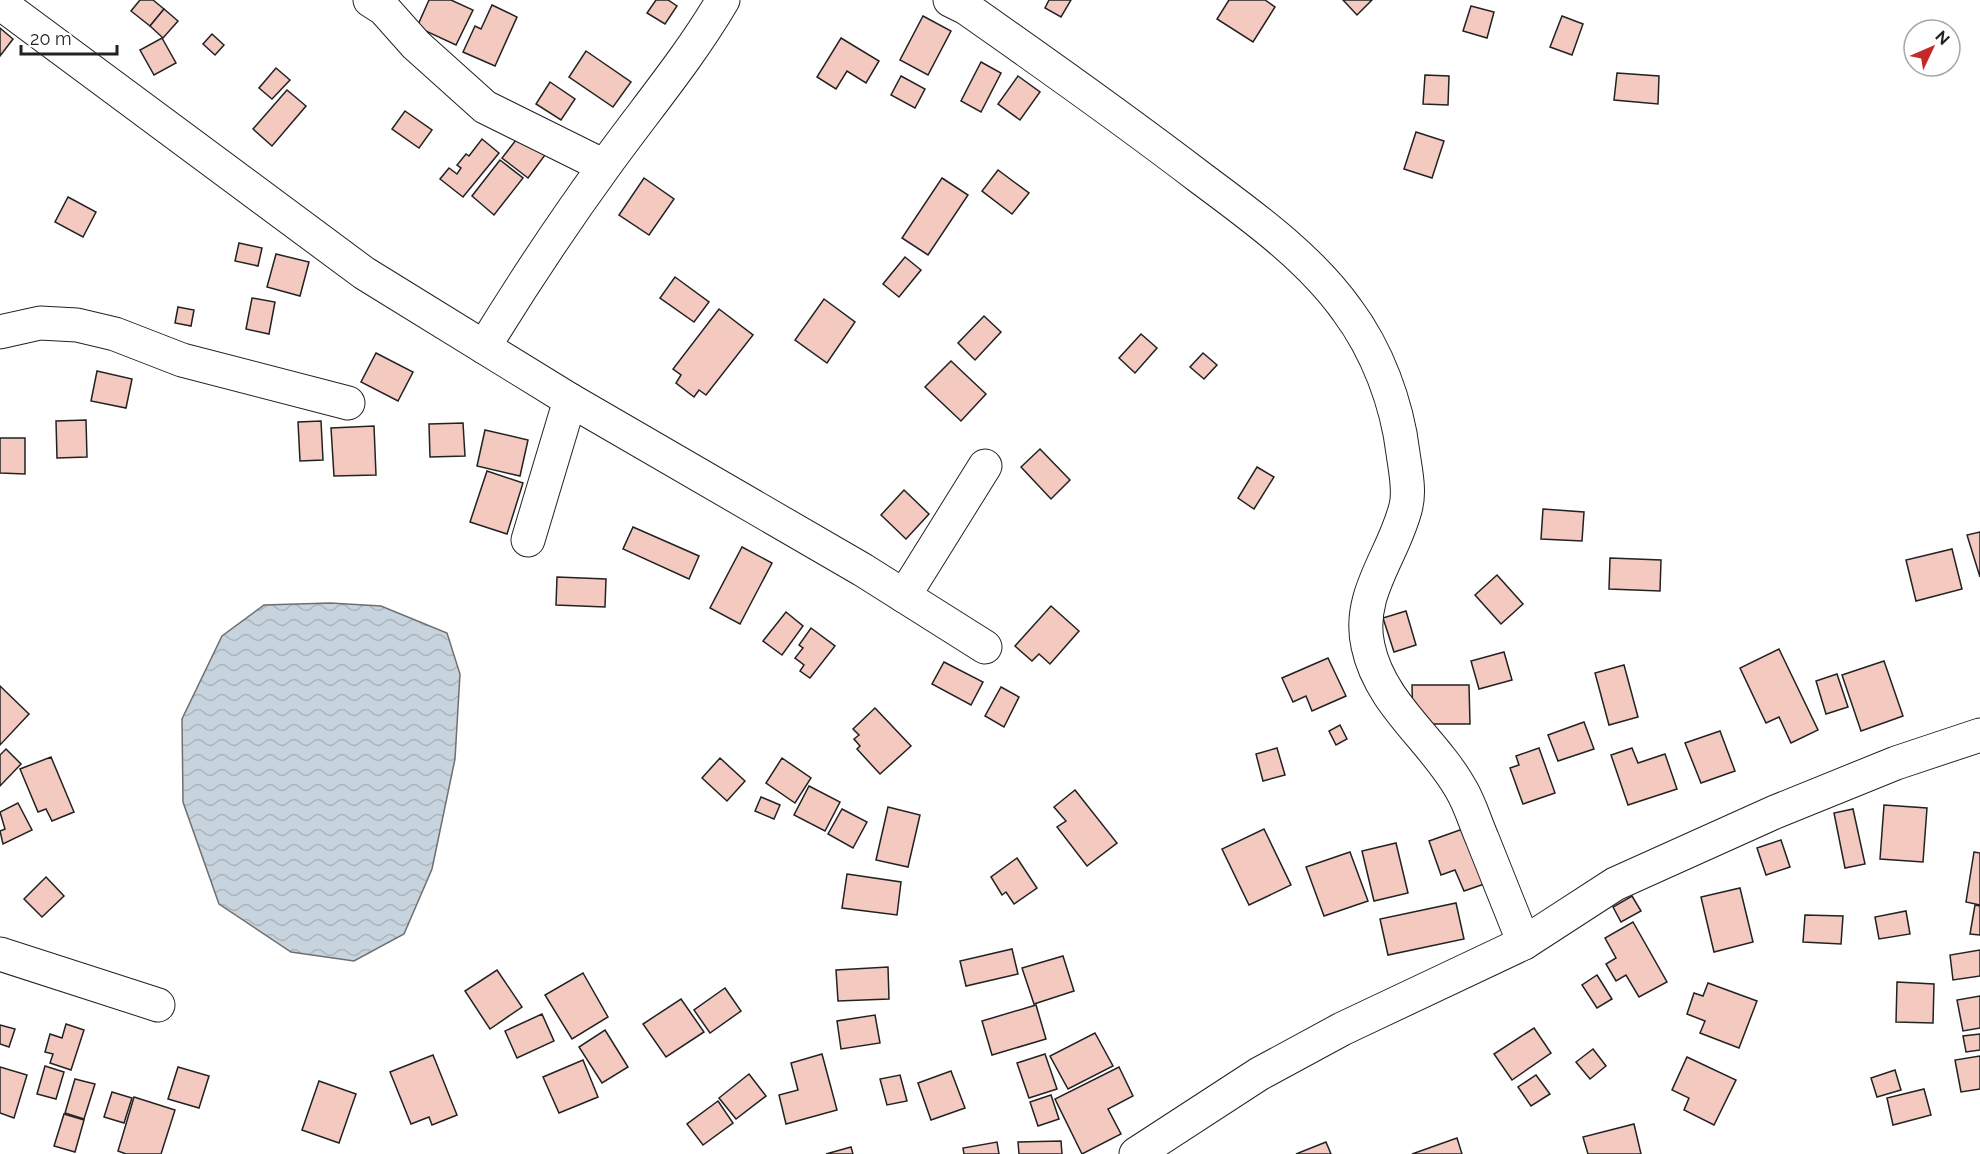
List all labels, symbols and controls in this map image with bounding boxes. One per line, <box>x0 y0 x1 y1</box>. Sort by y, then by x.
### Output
scale bar <box>21 18 117 56</box>
north arrow <box>1902 18 1962 78</box>
text: N <box>1931 27 1954 49</box>
text: 20 m <box>30 28 72 49</box>

